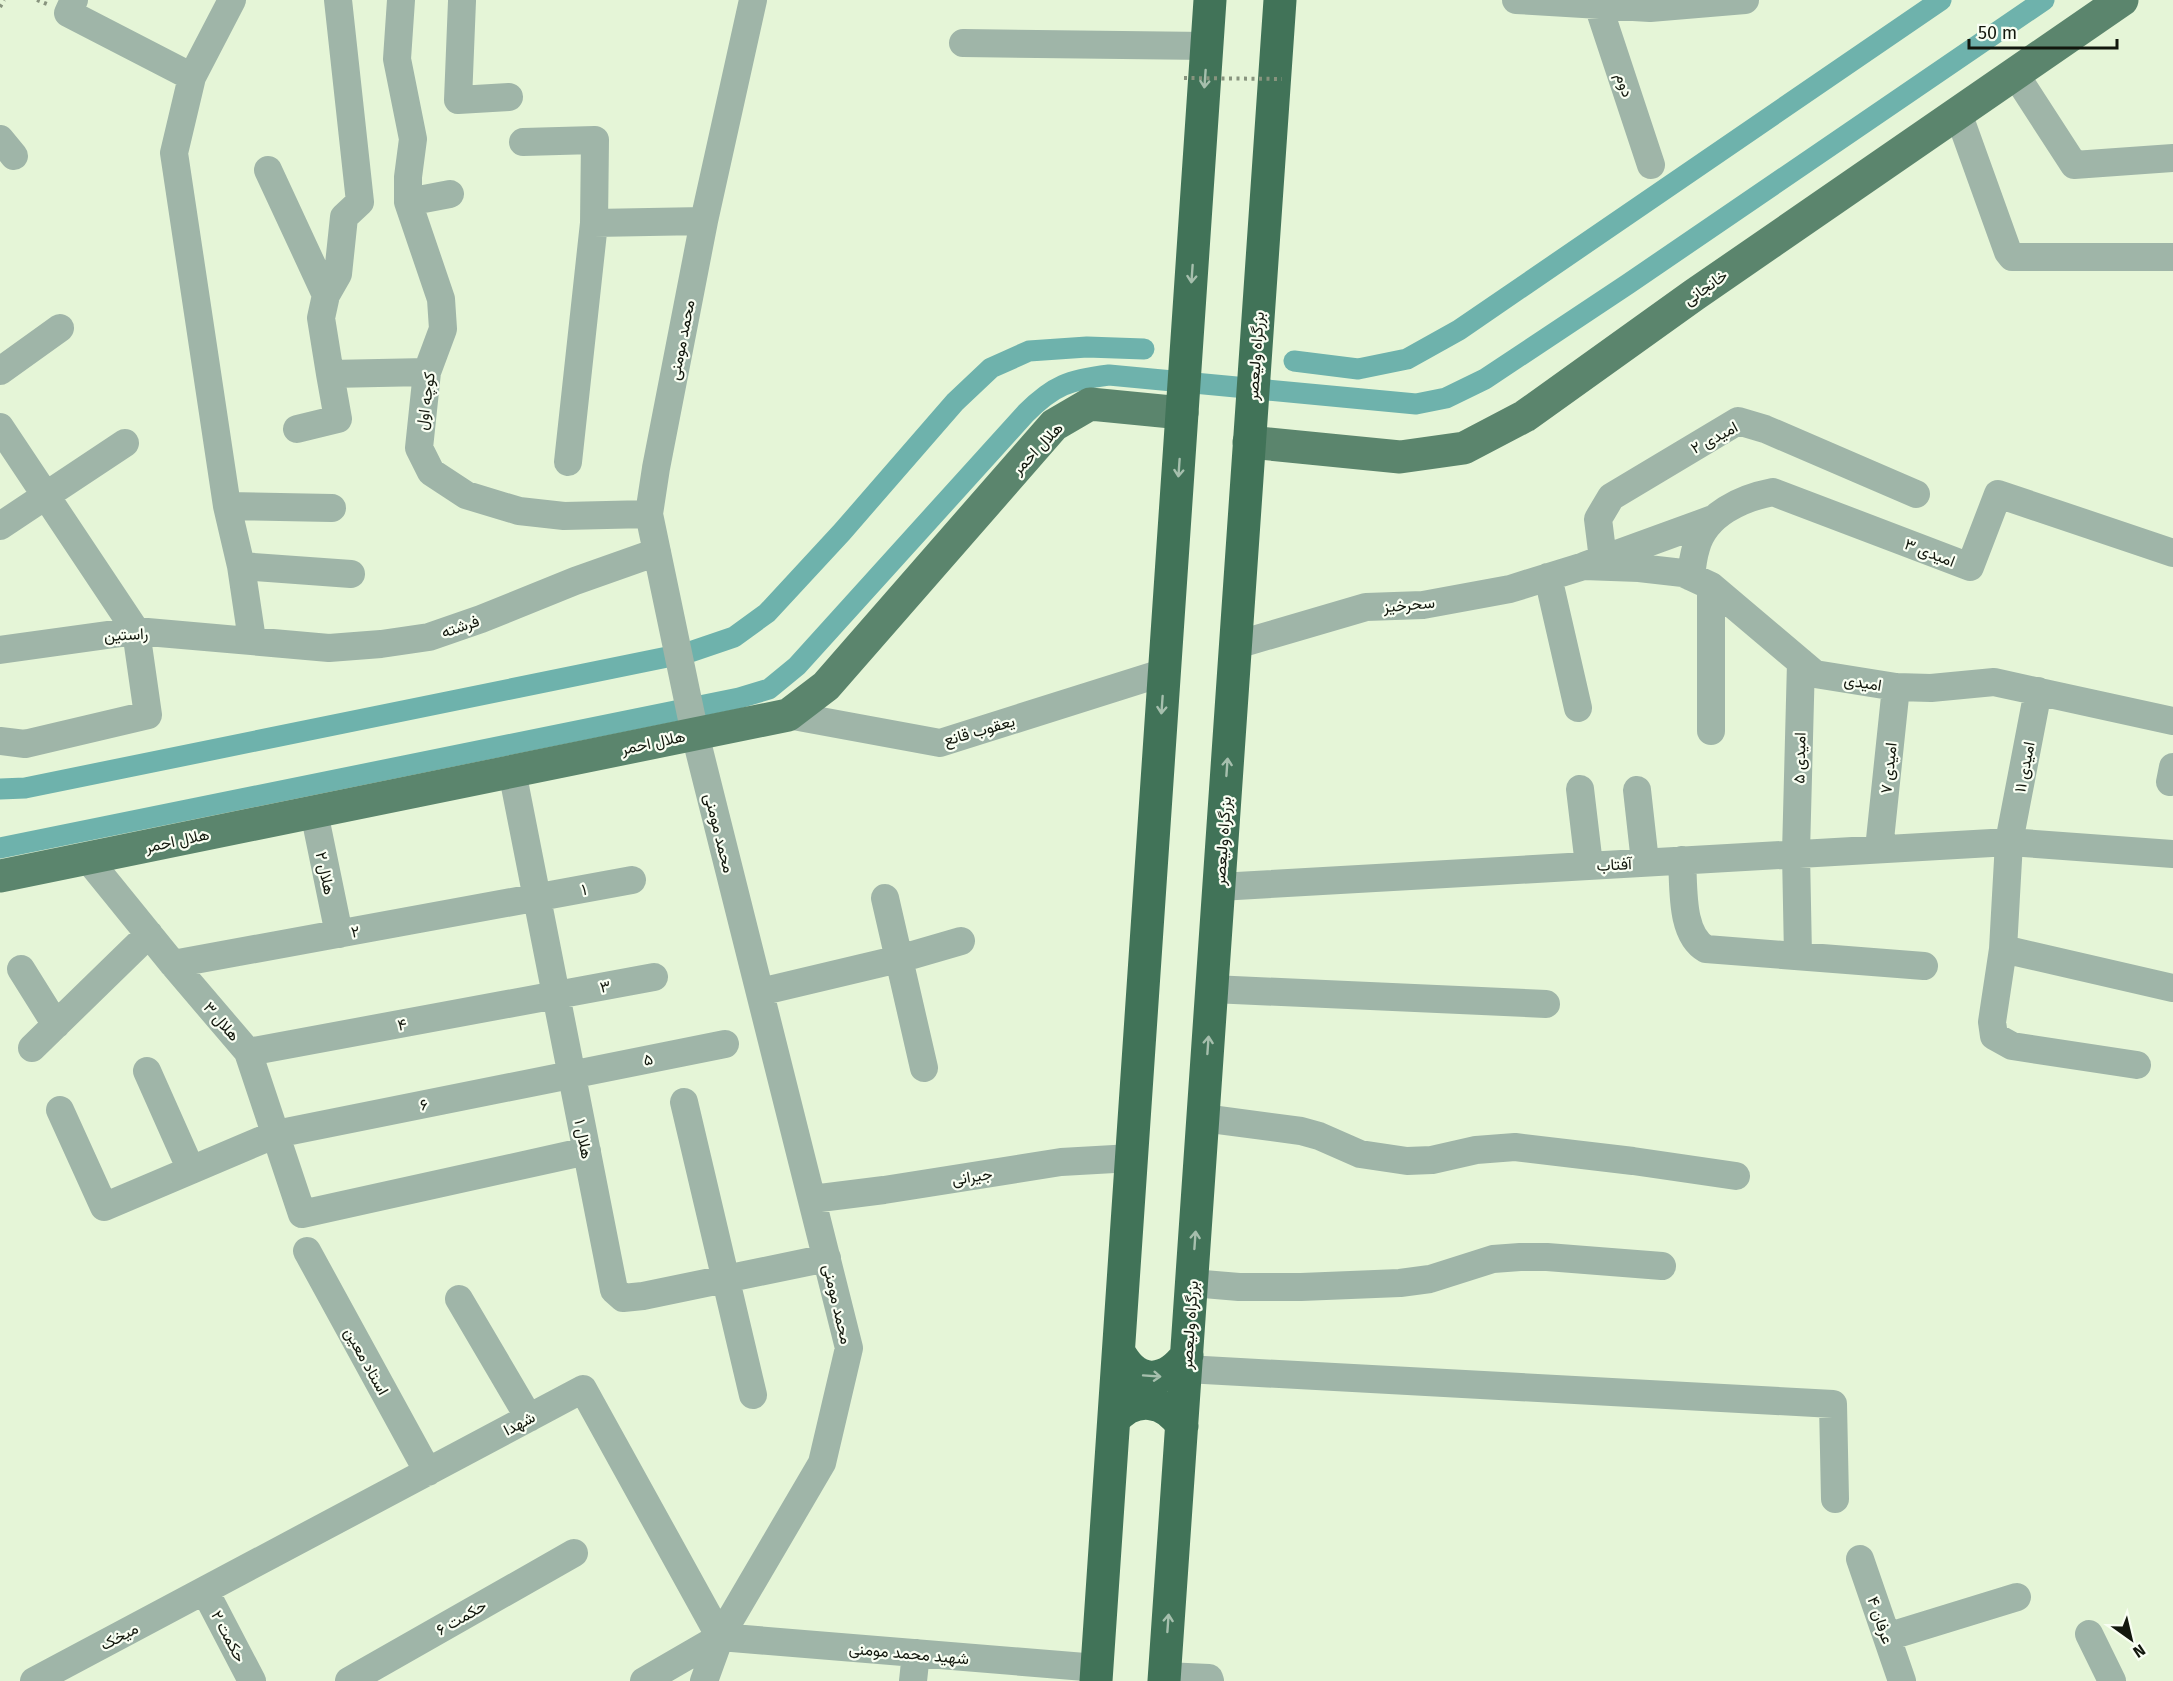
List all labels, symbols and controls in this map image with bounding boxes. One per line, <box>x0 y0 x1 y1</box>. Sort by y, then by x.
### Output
scale bar <box>1969 12 2118 50</box>
text: 50 m <box>1978 22 2017 44</box>
one-way arrow <box>1199 69 1210 89</box>
street label: دوم <box>1611 71 1637 100</box>
one-way arrow <box>1186 263 1197 283</box>
street label: خانجانی <box>1680 265 1732 310</box>
street label: محمد مومنی <box>664 298 700 382</box>
street label: بزرگراه ولیعصر <box>1243 311 1269 402</box>
street label: کوچه اول <box>412 371 441 432</box>
street label: امیدی ۲ <box>1687 417 1741 459</box>
street label: هلال احمر <box>1007 418 1067 480</box>
one-way arrow <box>1173 458 1184 478</box>
street label: امیدی ۳ <box>1901 534 1958 572</box>
street label: سحرخیز <box>1381 593 1436 617</box>
street label: فرشته <box>438 611 482 643</box>
street label: راستین <box>103 624 149 646</box>
street label: امیدی <box>1843 670 1883 696</box>
one-way arrow <box>1157 694 1168 714</box>
street label: یعقوب قانع <box>941 711 1017 752</box>
street label: هلال احمر <box>618 726 687 760</box>
street label: امیدی ۵ <box>1790 732 1810 784</box>
street label: امیدی ۱۱ <box>2010 740 2040 794</box>
street label: امیدی ۷ <box>1876 741 1902 795</box>
one-way arrow <box>1222 757 1233 777</box>
street label: محمد مومنی <box>699 791 739 875</box>
street label: بزرگراه ولیعصر <box>1210 796 1236 887</box>
street label: هلال احمر <box>142 824 211 858</box>
street label: هلال ۲ <box>312 850 339 896</box>
street label: آفتاب <box>1596 854 1633 875</box>
street label: ۱ <box>580 880 588 899</box>
street label: ۲ <box>349 921 361 942</box>
street label: ۳ <box>598 976 612 997</box>
street label: هلال ۳ <box>199 998 244 1045</box>
street label: ۴ <box>396 1014 408 1035</box>
one-way arrow <box>1203 1036 1214 1055</box>
street label: ۵ <box>642 1049 655 1070</box>
street label: ۶ <box>418 1094 430 1115</box>
street label: هلال ۱ <box>570 1118 597 1160</box>
street label: جیرانی <box>950 1164 994 1190</box>
one-way arrow <box>1190 1230 1201 1250</box>
street label: محمد مومنی <box>818 1262 856 1346</box>
street label: بزرگراه ولیعصر <box>1177 1280 1203 1371</box>
street label: استاد معین <box>339 1324 393 1399</box>
one-way arrow <box>1141 1371 1161 1382</box>
street label: شهدا <box>500 1407 539 1440</box>
street label: عرفان ۴ <box>1863 1594 1898 1647</box>
street label: حکمت ۶ <box>433 1595 490 1639</box>
street label: حکمت ۲ <box>207 1607 250 1665</box>
north arrow <box>2101 1609 2161 1669</box>
one-way arrow <box>1163 1613 1174 1633</box>
street label: میخک <box>97 1619 141 1654</box>
street label: شهید محمد مومنی <box>848 1639 970 1669</box>
text: N <box>2129 1640 2149 1662</box>

